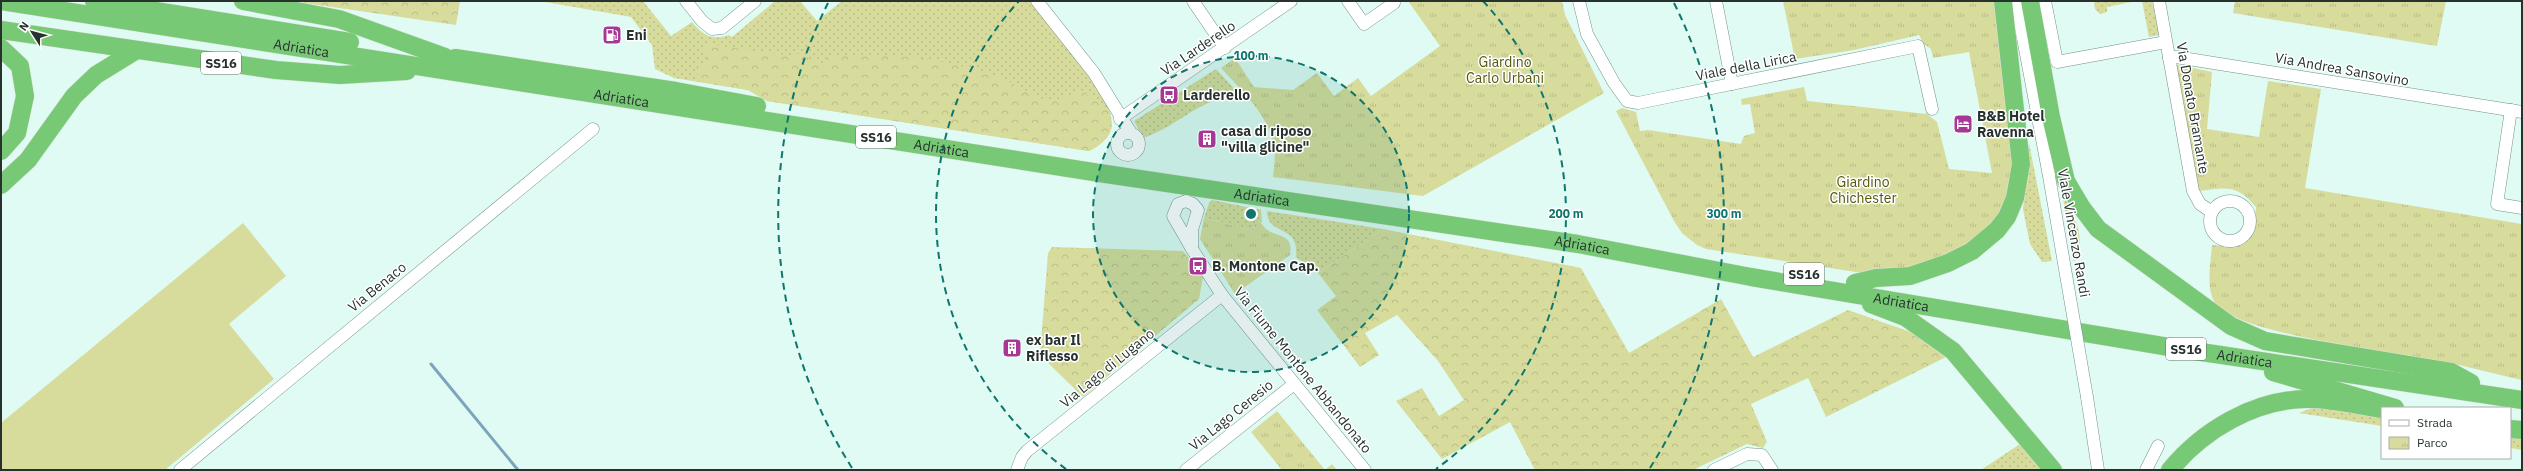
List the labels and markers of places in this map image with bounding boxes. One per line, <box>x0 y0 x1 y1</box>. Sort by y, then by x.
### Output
fuel station icon: Eni <box>601 24 623 46</box>
place label: Eni <box>626 26 647 44</box>
bus stop icon: Larderello <box>1158 84 1180 106</box>
place label: Larderello <box>1183 86 1250 104</box>
place label: B&B Hotel Ravenna <box>1977 107 2044 141</box>
hotel icon: B&B Hotel Ravenna <box>1952 113 1974 135</box>
place label: casa di riposo "villa glicine" <box>1221 122 1311 156</box>
building icon: casa di riposo "villa glicine" <box>1196 128 1218 150</box>
centre of rings <box>1244 207 1258 221</box>
bus stop icon: B. Montone Cap. <box>1187 255 1209 277</box>
place label: B. Montone Cap. <box>1212 257 1319 275</box>
place label: ex bar Il Riflesso <box>1026 331 1081 365</box>
building icon: ex bar Il Riflesso <box>1001 337 1023 359</box>

